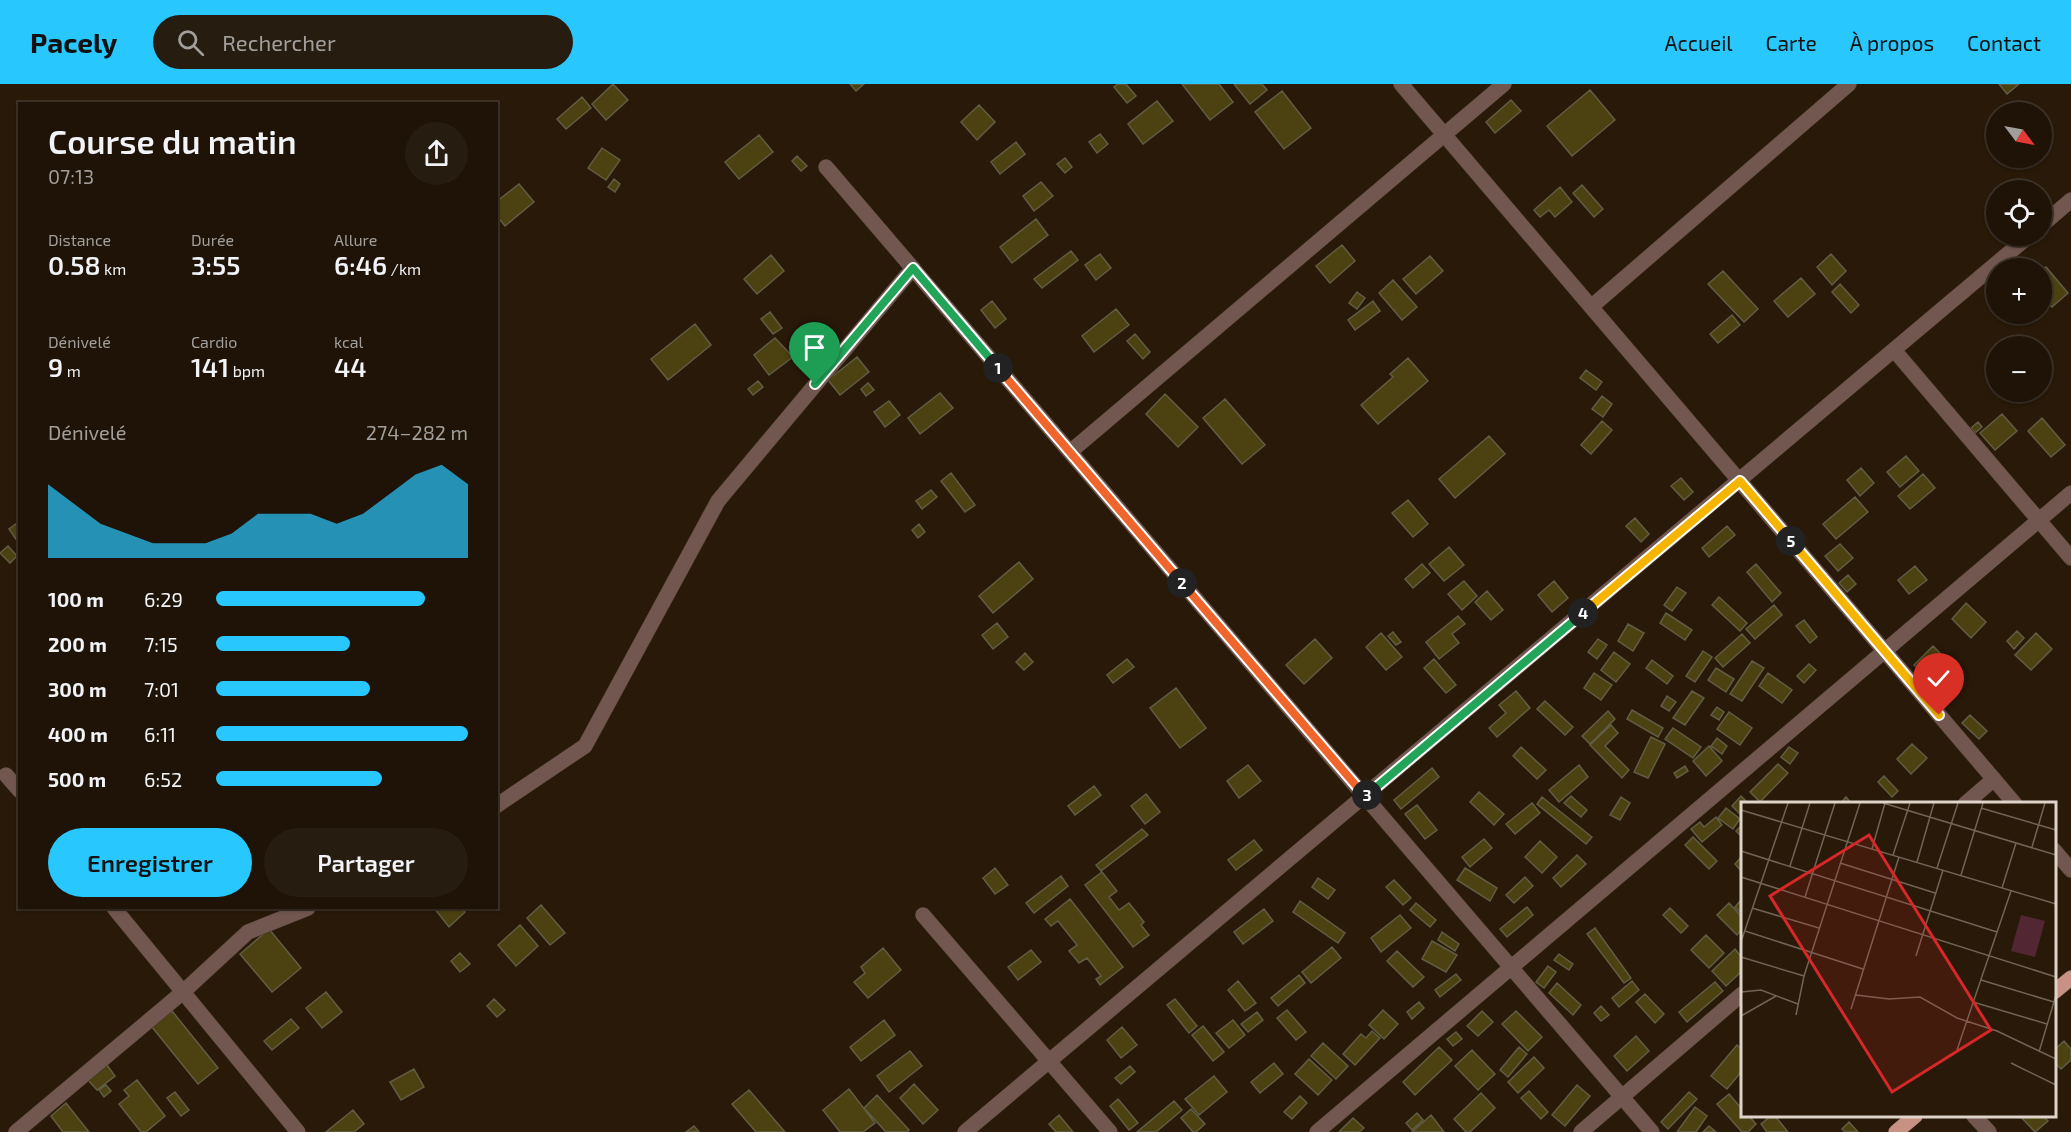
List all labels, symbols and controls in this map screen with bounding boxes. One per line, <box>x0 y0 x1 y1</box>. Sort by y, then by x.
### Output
search box <box>153 15 573 69</box>
text: Pacely <box>30 25 117 59</box>
icon: search <box>174 26 207 59</box>
text: Rechercher <box>222 29 336 55</box>
text: Accueil <box>1664 30 1733 55</box>
text: Carte <box>1766 30 1817 55</box>
text: À propos <box>1850 30 1934 55</box>
text: Contact <box>1967 30 2041 55</box>
north arrow <box>1986 102 2052 168</box>
map controls <box>1986 102 2052 402</box>
text: Course du matin <box>48 121 297 161</box>
button: share <box>405 122 468 185</box>
text: 07:13 <box>48 164 94 188</box>
button: locate <box>1986 180 2052 246</box>
text: Distance <box>48 230 111 249</box>
text: Durée <box>191 230 234 249</box>
text: Allure <box>334 230 377 249</box>
text: 0.58 <box>48 249 100 280</box>
text: 3:55 <box>191 249 240 280</box>
text: 6:46 <box>334 249 387 280</box>
button: + <box>1986 258 2052 324</box>
text: km <box>100 259 126 278</box>
text: /km <box>387 259 421 278</box>
pin <box>789 322 840 384</box>
icon: arrive <box>798 331 831 364</box>
text: Dénivelé <box>48 332 111 351</box>
text: Cardio <box>191 332 237 351</box>
text: kcal <box>334 332 363 351</box>
button: − <box>1986 336 2052 402</box>
text: 9 <box>48 351 63 382</box>
text: 141 <box>191 351 229 382</box>
text: 44 <box>334 351 367 382</box>
pin: 1 <box>983 353 1013 383</box>
text: 1 <box>995 358 1001 377</box>
text: m <box>63 361 81 380</box>
text: bpm <box>229 361 265 380</box>
text: Dénivelé <box>48 420 127 444</box>
text: 274–282 m <box>366 420 468 444</box>
pin: 5 <box>1776 526 1806 556</box>
text: 5 <box>1787 531 1795 550</box>
pin: 2 <box>1167 568 1197 598</box>
text: 2 <box>1177 573 1187 592</box>
text: 100 m <box>48 587 104 611</box>
text: 6:29 <box>144 587 183 611</box>
pin: 4 <box>1568 598 1598 628</box>
text: 4 <box>1578 603 1588 622</box>
text: 200 m <box>48 632 107 656</box>
text: 7:15 <box>144 632 178 656</box>
pin <box>1913 653 1964 715</box>
icon: check <box>1922 662 1955 695</box>
text: 300 m <box>48 677 107 701</box>
text: 7:01 <box>144 677 179 701</box>
text: 400 m <box>48 722 108 746</box>
text: 6:11 <box>144 722 176 746</box>
text: 500 m <box>48 767 106 791</box>
text: 6:52 <box>144 767 182 791</box>
pin: 3 <box>1352 780 1382 810</box>
text: 3 <box>1362 785 1372 804</box>
inset map <box>1741 802 2056 1117</box>
button: Enregistrer <box>48 828 252 897</box>
button: Partager <box>264 828 468 897</box>

